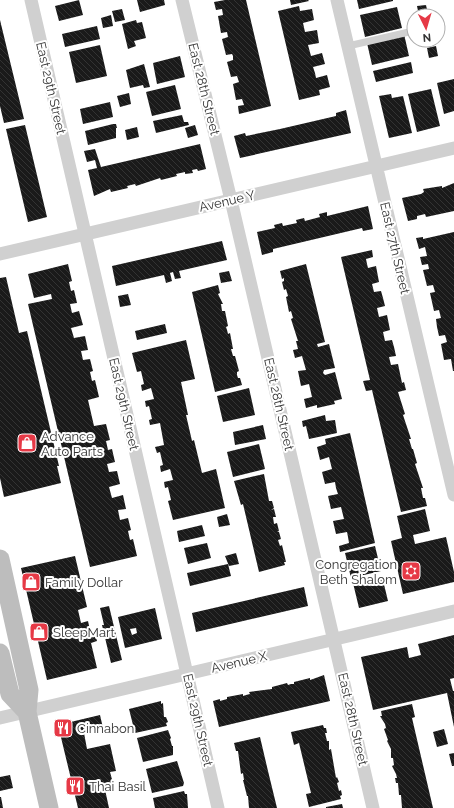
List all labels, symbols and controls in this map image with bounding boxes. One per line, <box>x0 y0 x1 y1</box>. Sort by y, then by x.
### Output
north arrow <box>406 8 446 48</box>
text: N <box>422 31 432 44</box>
street label: East 29th Street <box>33 40 69 136</box>
street label: East 28th Street <box>185 41 223 137</box>
street label: Avenue Y <box>198 187 257 215</box>
street label: East 27th Street <box>377 201 413 296</box>
street label: East 29th Street <box>106 356 142 452</box>
street label: East 28th Street <box>261 356 297 452</box>
place label: Advance Auto Parts <box>41 429 103 459</box>
shop icon: Advance Auto Parts <box>16 432 38 454</box>
place label: Congregation Beth Shalom <box>315 557 397 587</box>
synagogue icon: Congregation Beth Shalom <box>400 560 422 582</box>
shop icon: Family Dollar <box>20 571 42 593</box>
place label: Family Dollar <box>45 575 123 590</box>
shop icon: SleepMart <box>28 621 50 643</box>
place label: SleepMart <box>53 625 116 640</box>
street label: Avenue X <box>210 648 269 676</box>
street label: East 28th Street <box>335 671 371 767</box>
street label: East 29th Street <box>180 672 216 768</box>
restaurant icon: Cinnabon <box>52 717 74 739</box>
place label: Cinnabon <box>77 721 134 736</box>
restaurant icon: Thai Basil <box>64 775 86 797</box>
place label: Thai Basil <box>89 779 147 794</box>

